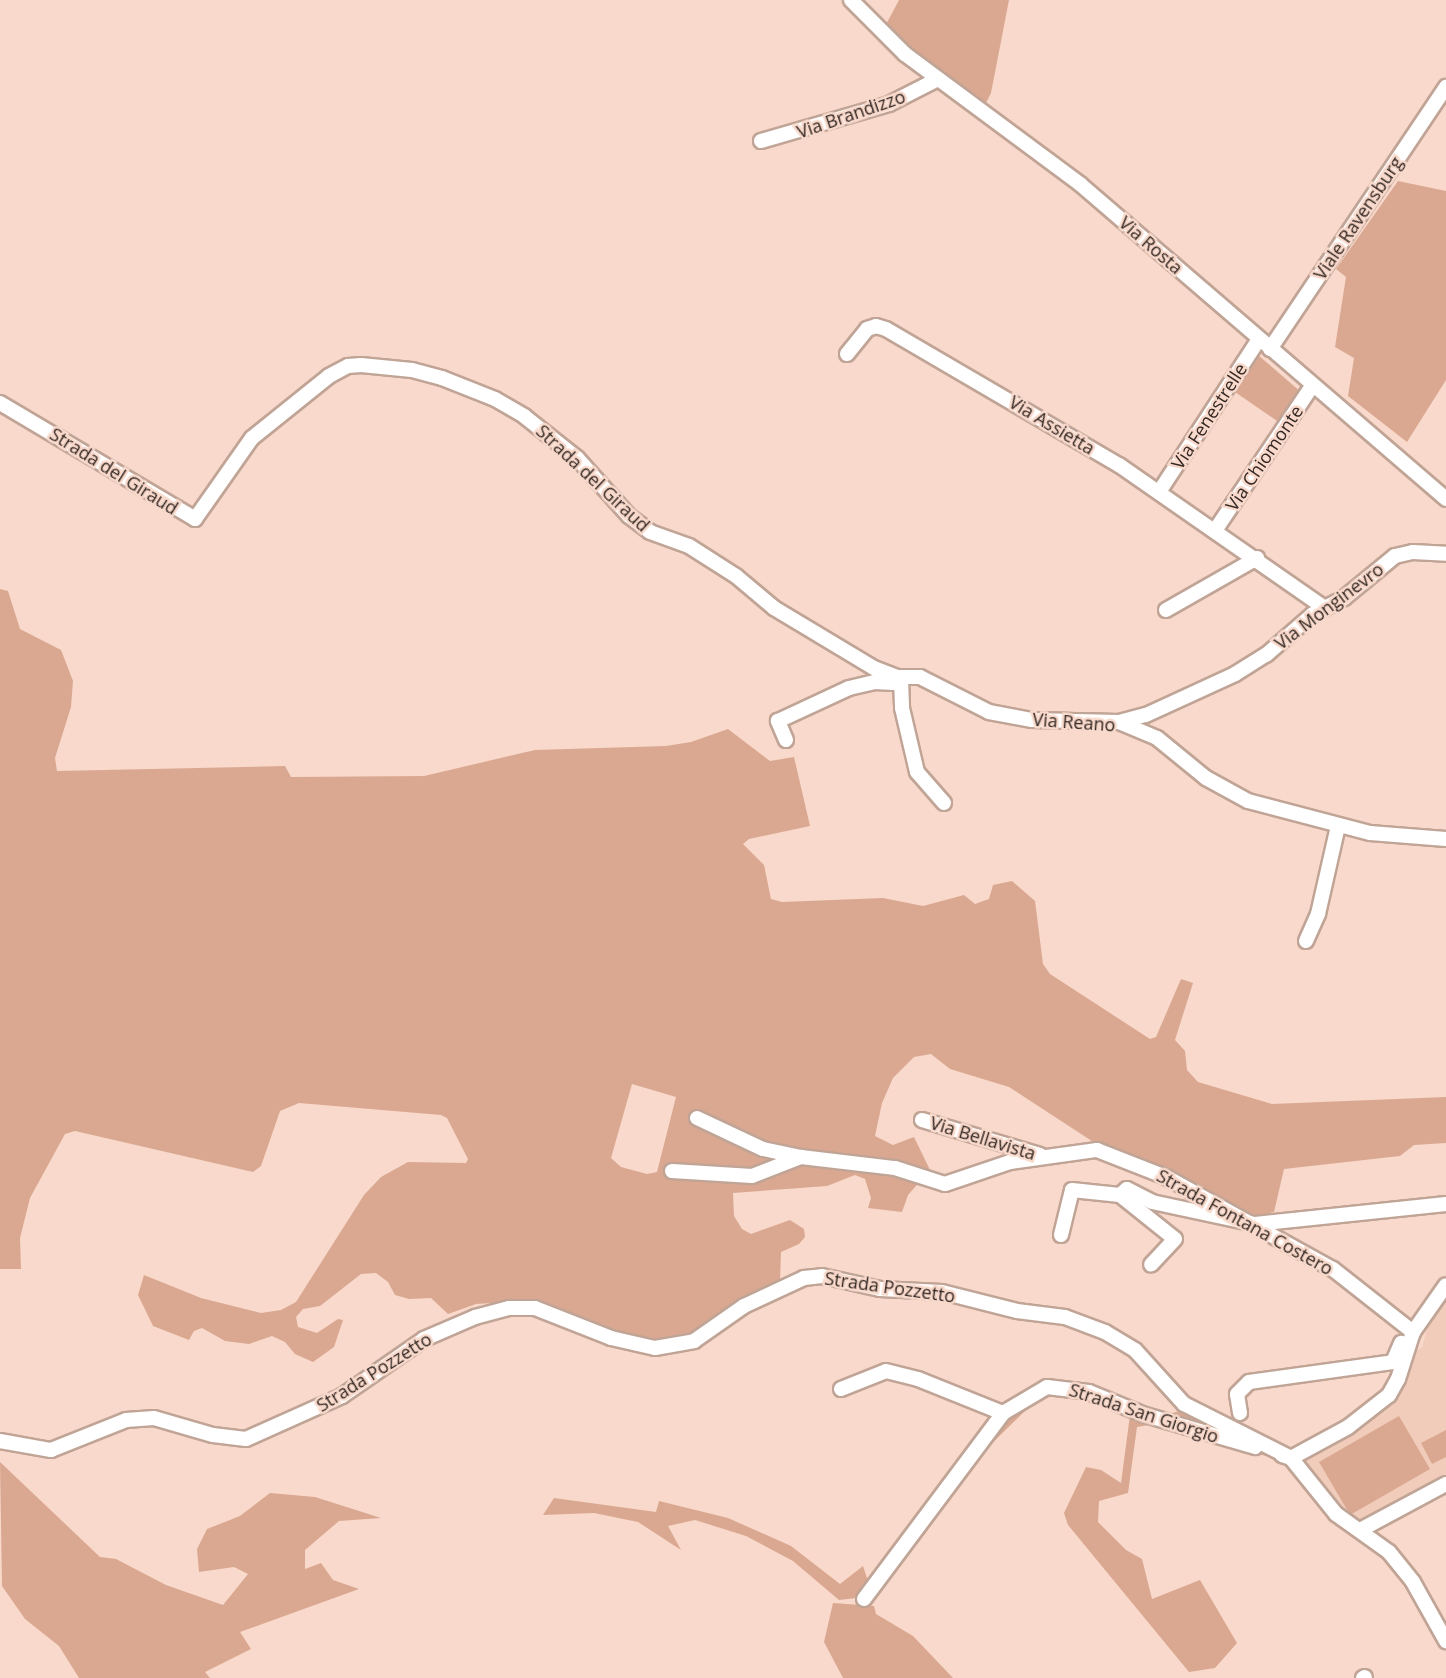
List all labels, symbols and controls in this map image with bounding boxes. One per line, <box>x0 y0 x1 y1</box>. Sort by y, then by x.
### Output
street label: Via Brandizzo <box>794 85 908 143</box>
street label: Viale Ravensburg <box>1309 152 1407 284</box>
street label: Via Rosta <box>1115 212 1187 278</box>
street label: Via Fenestrelle <box>1167 359 1251 473</box>
street label: Via Assietta <box>1005 391 1099 459</box>
street label: Via Chiomonte <box>1221 401 1307 515</box>
street label: Strada del Giraud <box>532 420 654 536</box>
street label: Strada del Giraud <box>46 423 182 519</box>
street label: Via Monginevro <box>1270 558 1388 654</box>
street label: Via Reano <box>1032 708 1116 736</box>
street label: Via Bellavista <box>928 1112 1038 1164</box>
street label: Strada Fontana Costero <box>1153 1165 1337 1279</box>
street label: Strada Pozzetto <box>823 1267 957 1307</box>
street label: Strada Pozzetto <box>312 1328 436 1416</box>
street label: Strada San Giorgio <box>1067 1379 1221 1447</box>

